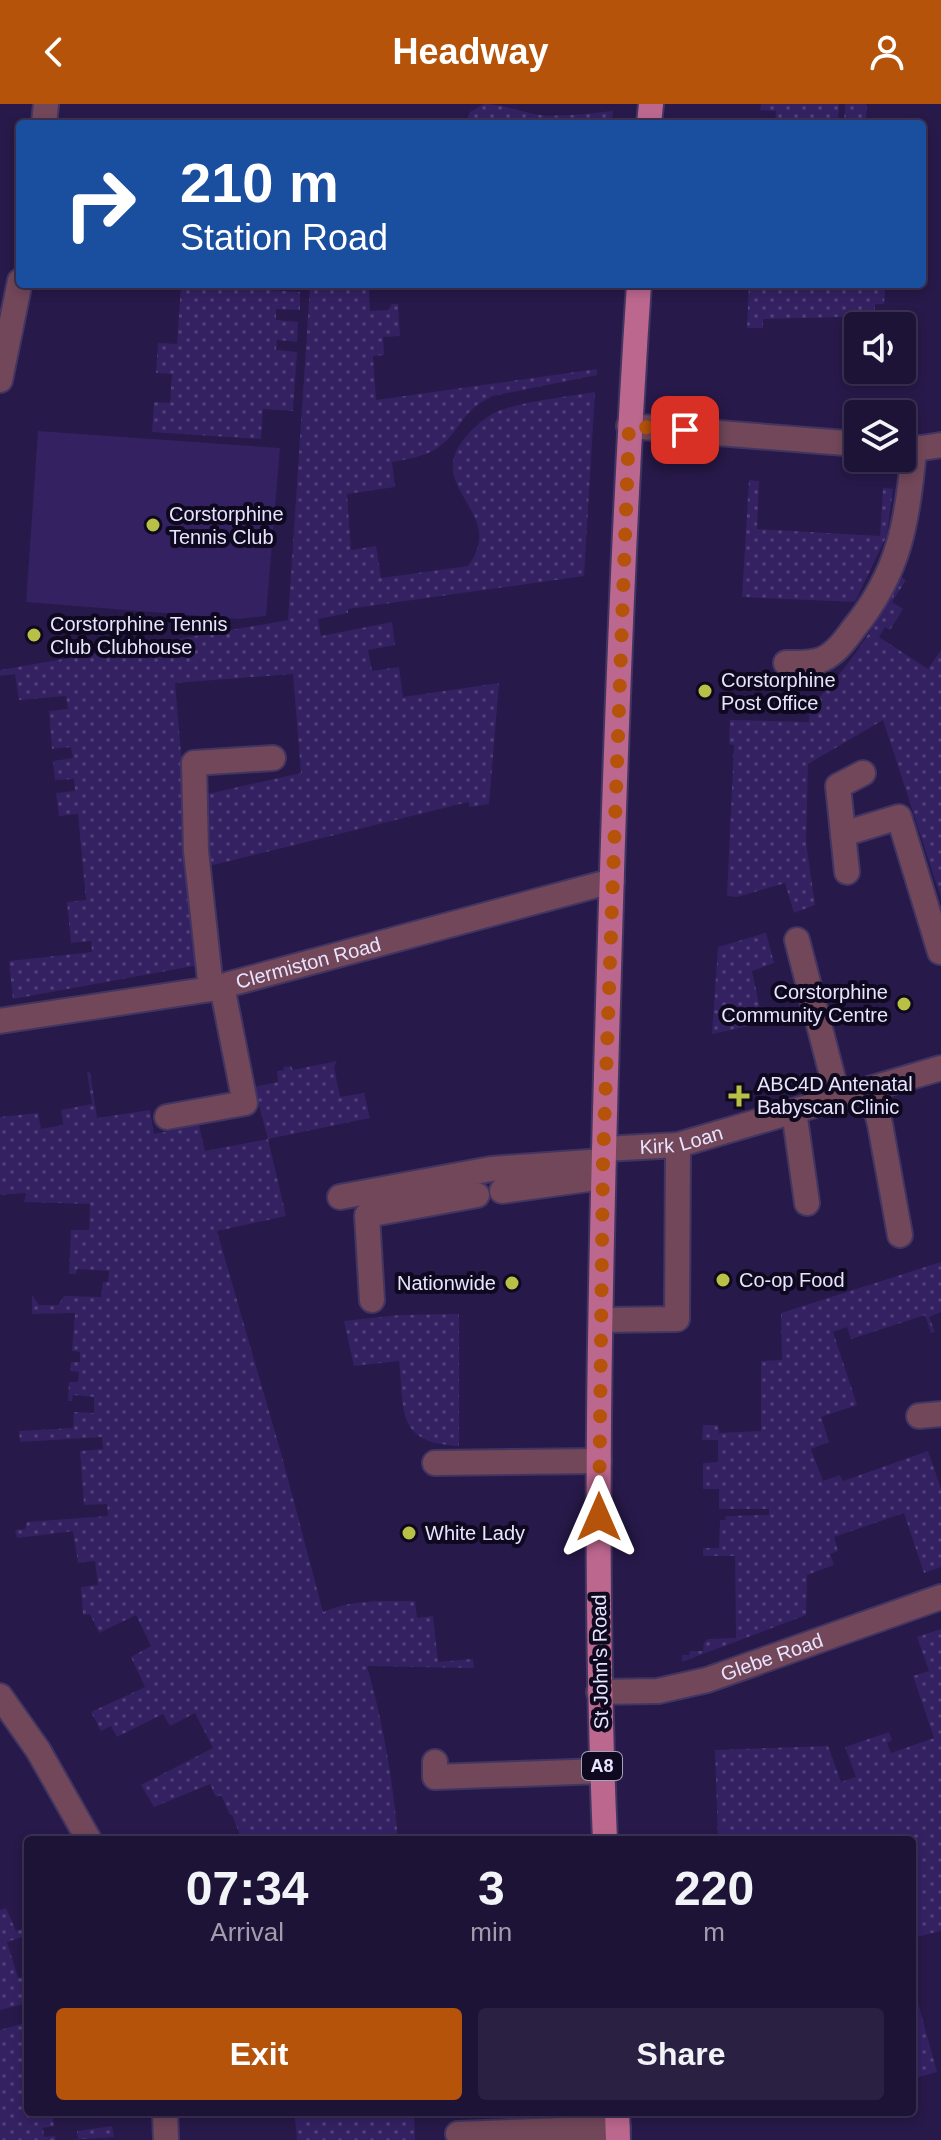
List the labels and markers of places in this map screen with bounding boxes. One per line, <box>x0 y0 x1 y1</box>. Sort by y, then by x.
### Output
pin <box>651 396 719 464</box>
place label: Corstorphine Tennis Club <box>169 503 284 548</box>
marker: Corstorphine Tennis Club <box>144 516 162 534</box>
place label: Corstorphine Tennis Club Clubhouse <box>50 613 228 658</box>
marker: Corstorphine Tennis Club Clubhouse <box>25 626 43 644</box>
place label: Corstorphine Post Office <box>721 669 836 714</box>
marker: Corstorphine Post Office <box>696 682 714 700</box>
place label: Corstorphine Community Centre <box>721 981 888 1026</box>
marker: Corstorphine Community Centre <box>895 995 913 1013</box>
place label: ABC4D Antenatal Babyscan Clinic <box>757 1073 913 1118</box>
marker: ABC4D Antenatal Babyscan Clinic <box>728 1085 750 1107</box>
place label: Co-op Food <box>739 1269 845 1291</box>
marker: Co-op Food <box>714 1271 732 1289</box>
place label: Nationwide <box>397 1272 496 1294</box>
marker: Nationwide <box>503 1274 521 1292</box>
place label: White Lady <box>425 1522 525 1544</box>
marker: White Lady <box>400 1524 418 1542</box>

